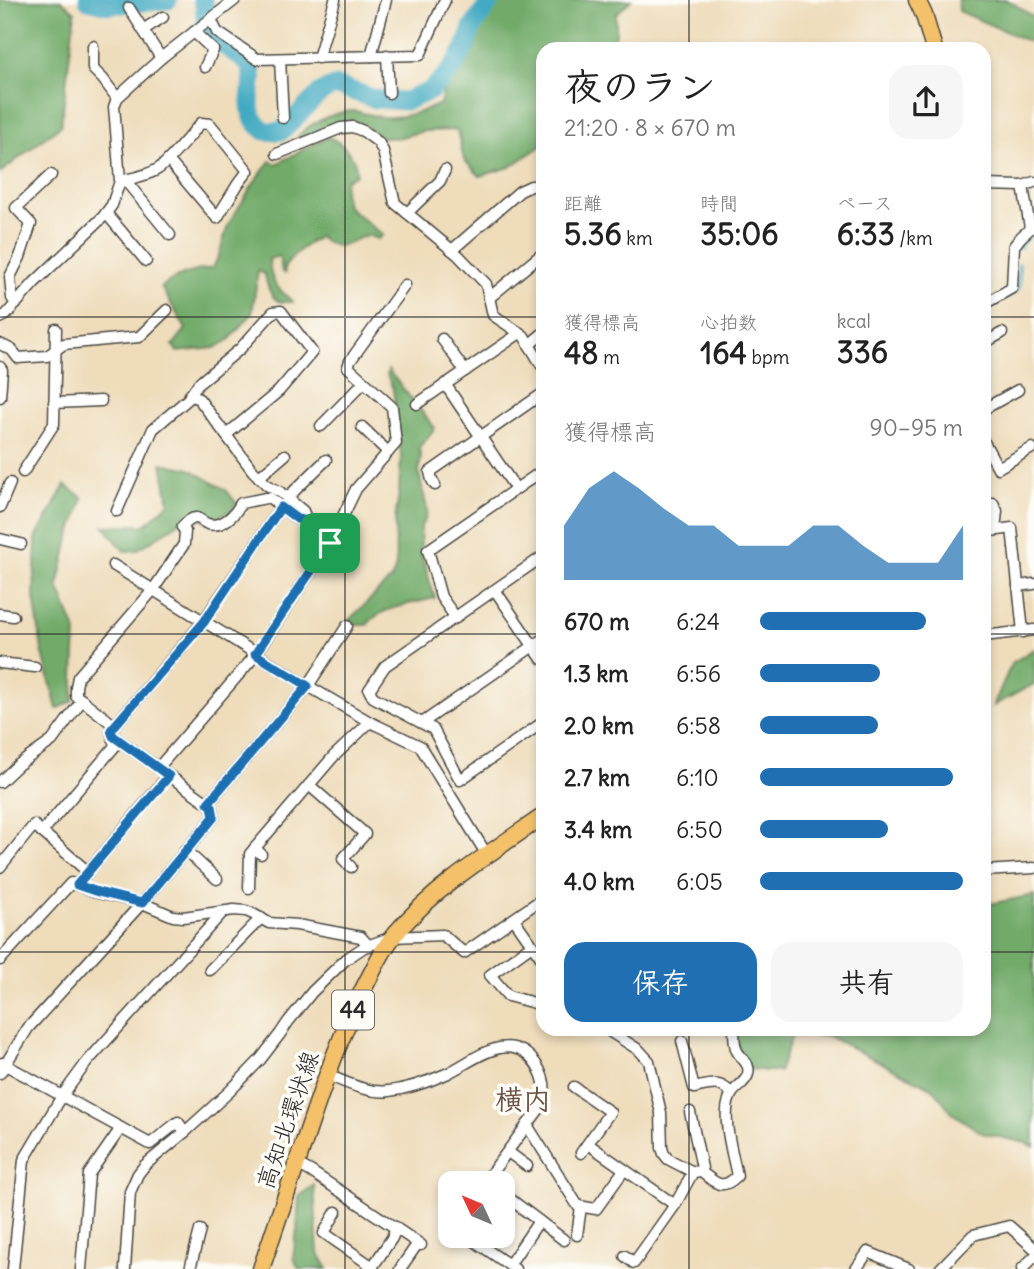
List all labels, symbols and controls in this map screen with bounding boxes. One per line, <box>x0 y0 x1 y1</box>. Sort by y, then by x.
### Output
text: 夜のラン <box>564 63 716 110</box>
button: share <box>889 65 963 139</box>
text: 21:20 · 8 × 670 m <box>564 113 736 142</box>
text: 距離 <box>564 191 602 215</box>
text: 時間 <box>700 191 738 215</box>
text: ペース <box>837 191 893 215</box>
text: 5.36 <box>564 215 622 253</box>
text: 35:06 <box>700 215 778 253</box>
text: 6:33 <box>837 215 895 253</box>
text: km <box>622 226 653 250</box>
text: /km <box>895 226 933 250</box>
text: kcal <box>837 309 871 333</box>
text: 獲得標高 <box>564 310 640 334</box>
text: 心拍数 <box>700 310 757 334</box>
text: 336 <box>837 333 888 371</box>
text: 48 <box>564 334 599 372</box>
text: 164 <box>700 334 747 372</box>
text: m <box>599 345 620 369</box>
text: bpm <box>747 345 789 369</box>
text: 90–95 m <box>869 413 963 442</box>
text: 獲得標高 <box>564 417 656 446</box>
pin <box>300 513 360 573</box>
icon: arrive <box>311 524 349 562</box>
text: 670 m <box>564 607 629 636</box>
text: 6:24 <box>676 607 720 636</box>
text: 1.3 km <box>564 659 628 688</box>
text: 6:56 <box>676 659 721 688</box>
text: 2.0 km <box>564 711 634 740</box>
text: 6:58 <box>676 711 721 740</box>
text: 2.7 km <box>564 763 630 792</box>
text: 6:10 <box>676 763 719 792</box>
text: 3.4 km <box>564 815 632 844</box>
text: 6:50 <box>676 815 723 844</box>
text: 4.0 km <box>564 867 635 896</box>
text: 6:05 <box>676 867 723 896</box>
button: 保存 <box>564 942 757 1022</box>
button: 共有 <box>771 942 963 1022</box>
road number: 44 <box>332 990 374 1030</box>
street label: 高知北環状線 <box>249 1047 325 1193</box>
district label: 横内 <box>495 1081 551 1117</box>
north arrow <box>438 1171 514 1248</box>
map controls <box>438 1171 515 1248</box>

